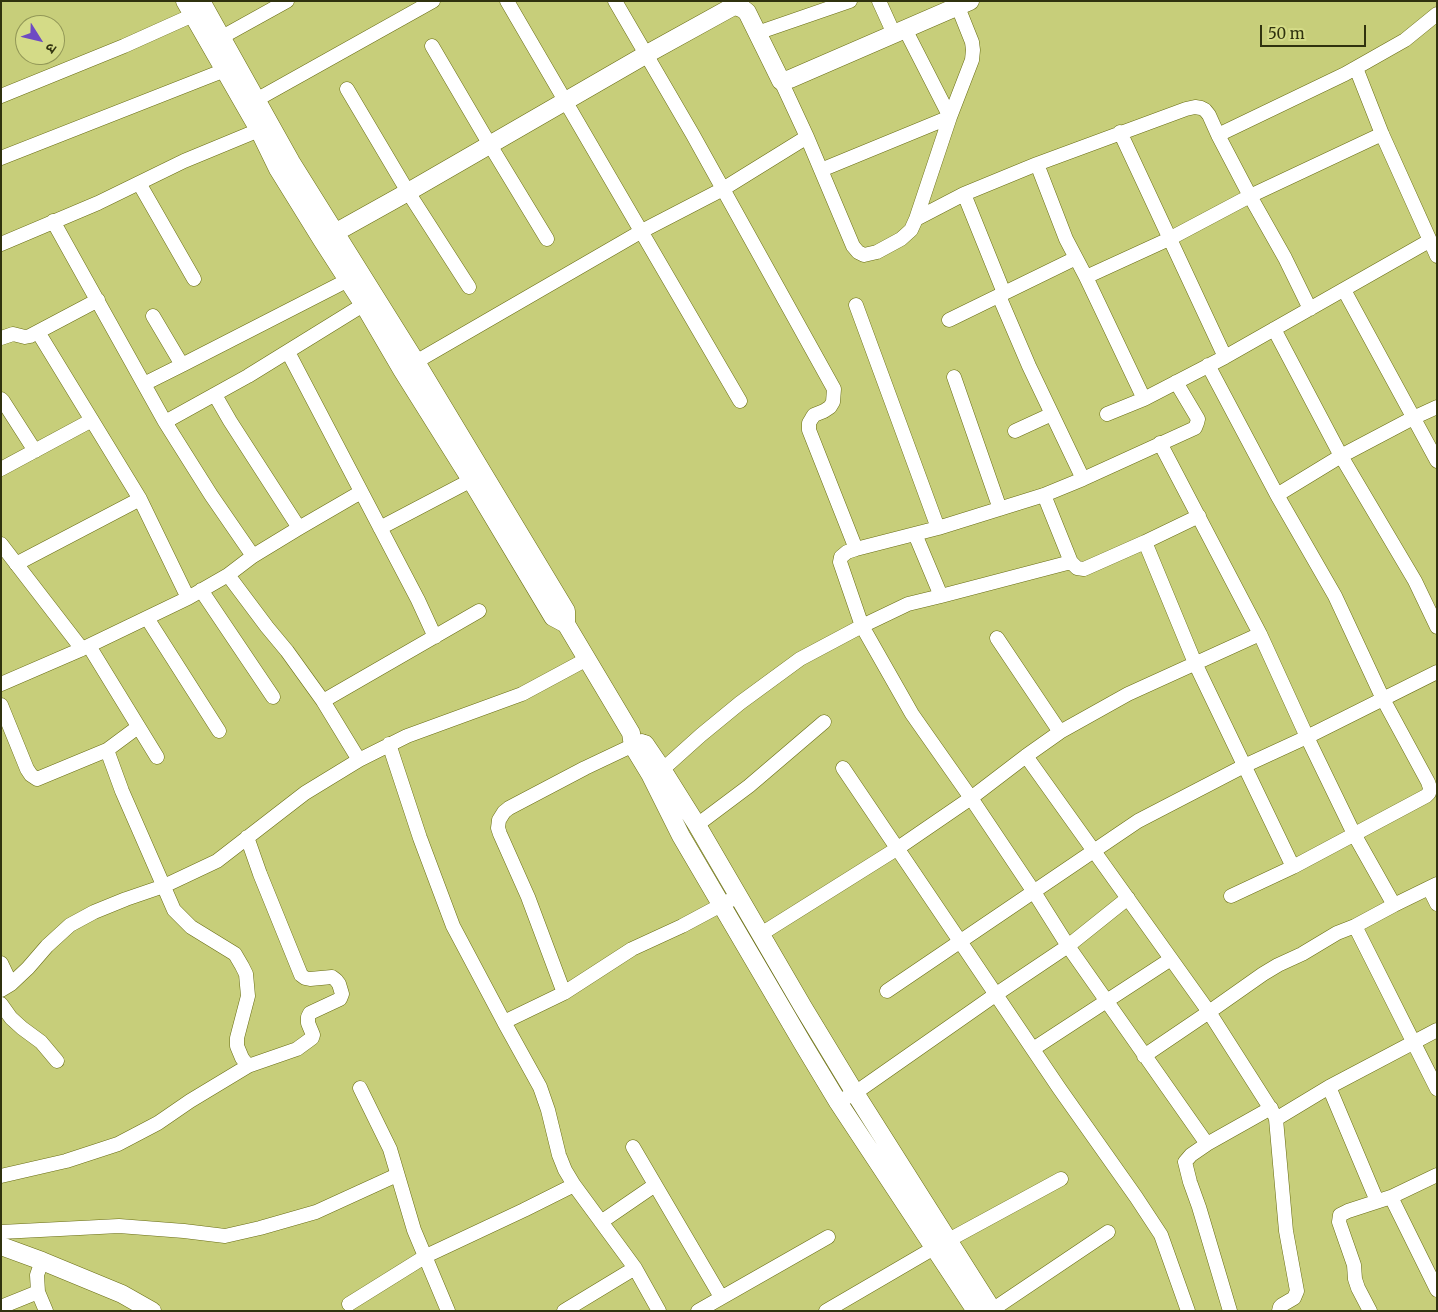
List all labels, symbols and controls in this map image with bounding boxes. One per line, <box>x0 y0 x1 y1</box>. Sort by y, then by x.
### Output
north arrow <box>15 15 65 65</box>
scale bar <box>1263 15 1369 47</box>
text: 50 m <box>1268 24 1305 43</box>
text: उ <box>42 40 61 57</box>

